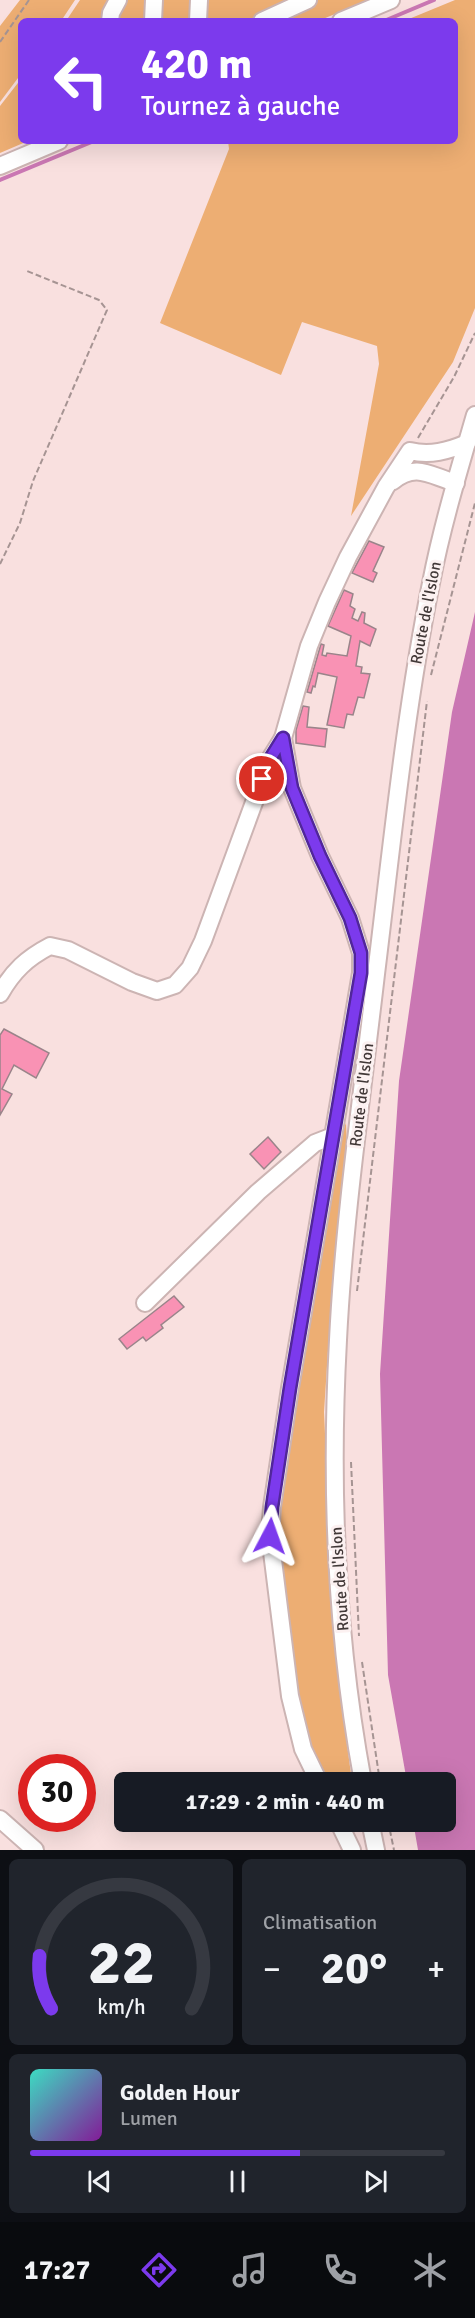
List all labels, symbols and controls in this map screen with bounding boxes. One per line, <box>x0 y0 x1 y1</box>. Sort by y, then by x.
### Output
text: 420 m <box>141 39 252 90</box>
icon: left <box>42 42 120 120</box>
text: Tournez à gauche <box>141 90 340 123</box>
street label: Route de l'Islon <box>406 560 446 666</box>
pin <box>236 753 287 804</box>
icon: arrive <box>245 762 278 795</box>
street label: Route de l'Islon <box>346 1042 378 1148</box>
position arrow <box>238 1504 302 1568</box>
street label: Route de l'Islon <box>326 1526 354 1632</box>
speed limit sign: 30 <box>18 1754 96 1832</box>
text: 17:29 · 2 min · 440 m <box>185 1788 385 1815</box>
text: Climatisation <box>263 1910 377 1935</box>
text: 22 <box>87 1924 155 2001</box>
text: 20° <box>321 1941 387 1996</box>
text: − <box>263 1949 281 1990</box>
text: + <box>427 1949 445 1990</box>
text: km/h <box>97 1994 145 2020</box>
text: Golden Hour <box>120 2079 240 2106</box>
text: Lumen <box>120 2106 178 2131</box>
icon: previous <box>83 2165 116 2198</box>
icon: pause <box>221 2165 254 2198</box>
icon: next <box>359 2165 392 2198</box>
icon: directions <box>138 2249 180 2291</box>
icon: music <box>229 2249 271 2291</box>
icon: phone <box>319 2249 361 2291</box>
icon: climate <box>409 2249 451 2291</box>
text: 17:27 <box>24 2254 90 2287</box>

